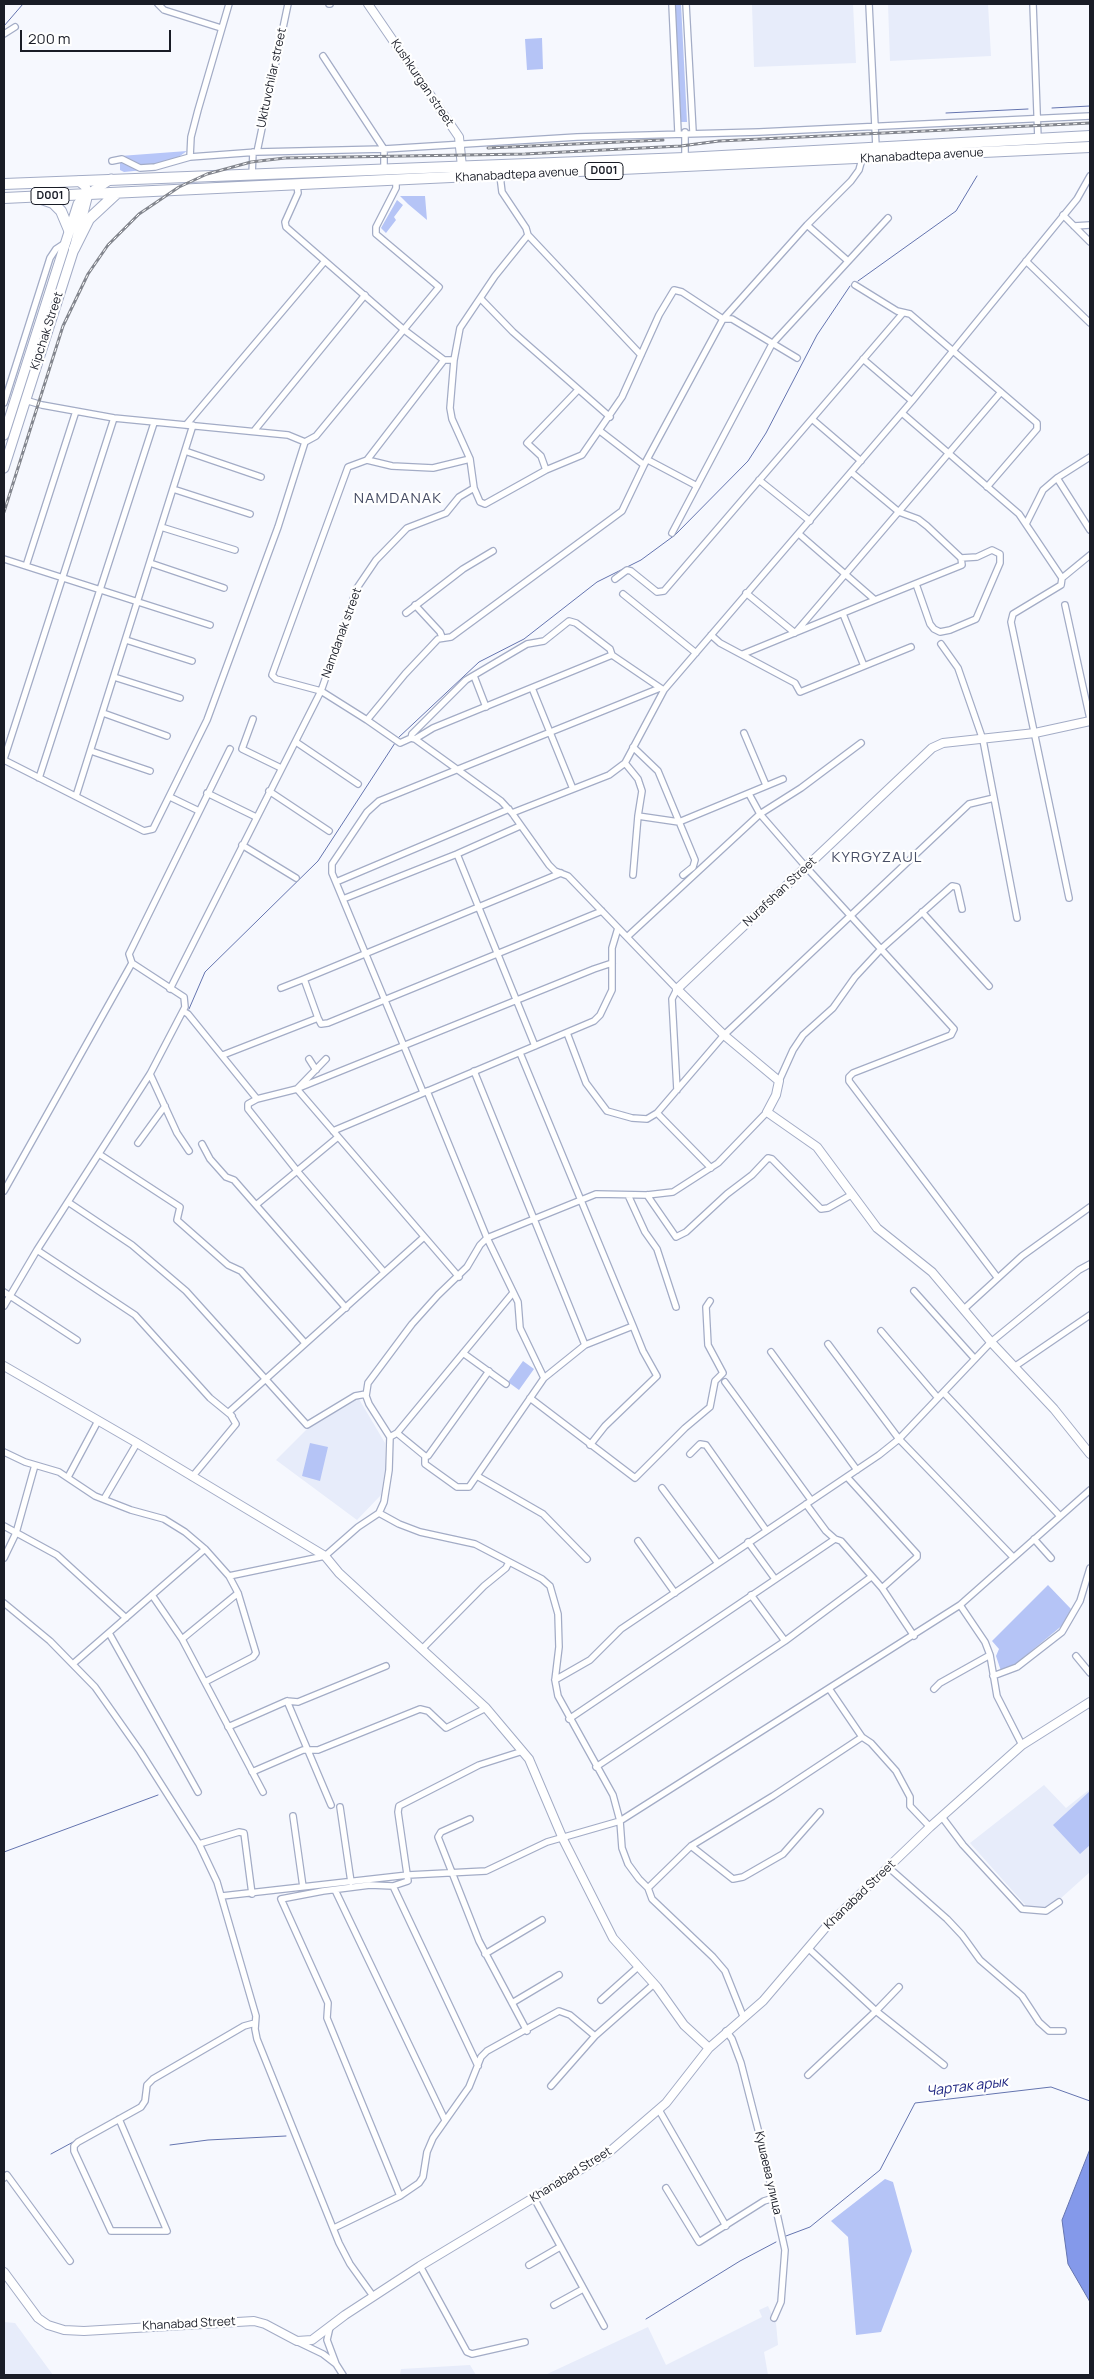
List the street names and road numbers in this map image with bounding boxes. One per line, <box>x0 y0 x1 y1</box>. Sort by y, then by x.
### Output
street label: Ukituvchilar street <box>254 27 290 129</box>
street label: Kushkurgan street <box>388 37 456 129</box>
street label: Khanabadtepa avenue <box>860 146 984 166</box>
road number: D001 <box>585 162 623 180</box>
street label: Khanabadtepa avenue <box>455 165 579 185</box>
road number: D001 <box>31 188 69 205</box>
street label: Kipchak Street <box>28 290 66 372</box>
street label: Namdanak street <box>319 586 365 680</box>
street label: Nurafshan Street <box>740 854 820 930</box>
street label: Khanabad Street <box>821 1857 899 1933</box>
street label: Кушаева улица <box>751 2130 785 2216</box>
street label: Khanabad Street <box>528 2144 614 2206</box>
street label: Khanabad Street <box>142 2314 236 2334</box>

